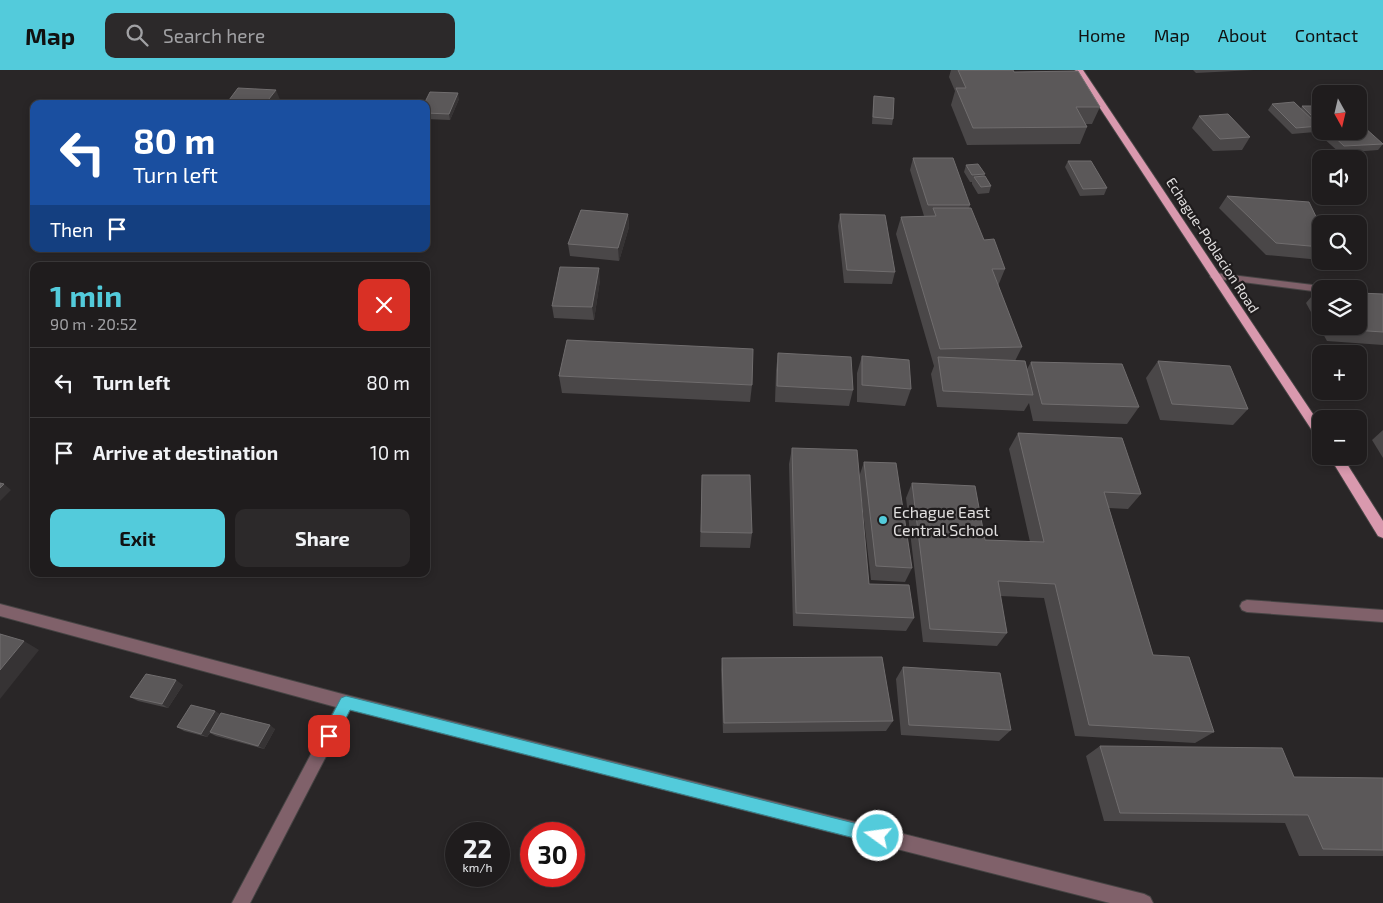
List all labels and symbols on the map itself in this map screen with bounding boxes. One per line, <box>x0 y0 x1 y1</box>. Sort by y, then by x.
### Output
north arrow <box>1312 85 1368 140</box>
street label: Echague-Poblacion Road <box>1163 174 1263 316</box>
place label: Echague East Central School <box>893 502 998 539</box>
marker: Echague East Central School <box>877 514 889 526</box>
pin <box>308 715 350 757</box>
position arrow <box>851 809 903 861</box>
speed limit sign: 30 <box>520 822 585 887</box>

